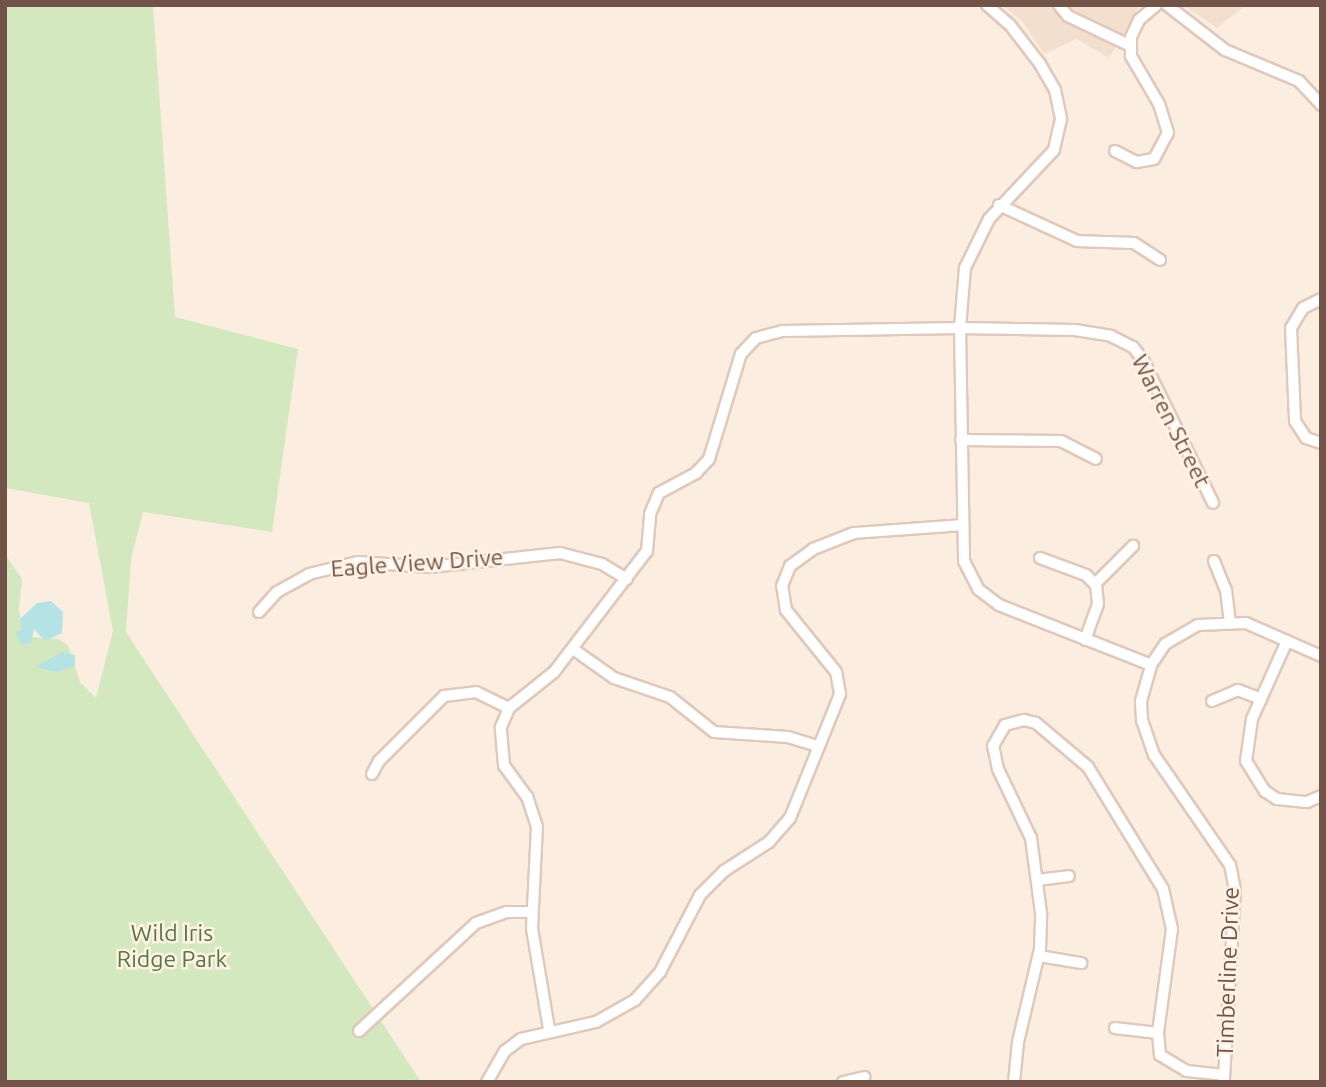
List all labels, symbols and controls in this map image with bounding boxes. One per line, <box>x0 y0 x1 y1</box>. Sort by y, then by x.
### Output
street label: Warren Street <box>1126 350 1216 492</box>
street label: Eagle View Drive <box>330 543 504 583</box>
street label: Timberline Drive <box>1211 886 1245 1058</box>
park label: Wild Iris Ridge Park <box>117 919 227 973</box>

